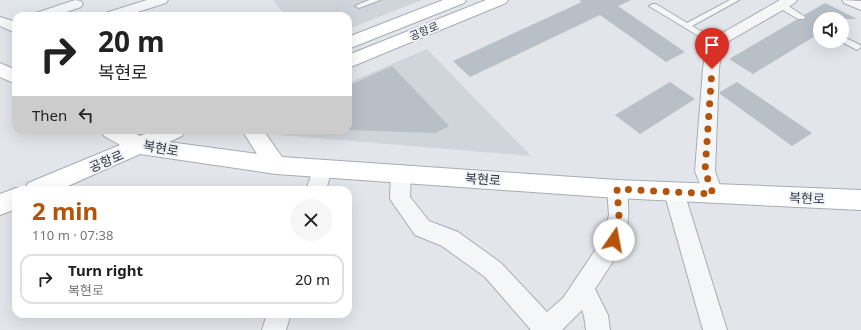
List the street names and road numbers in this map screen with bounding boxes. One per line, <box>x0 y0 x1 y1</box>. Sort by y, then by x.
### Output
street label: 공항로 <box>407 18 441 43</box>
street label: 복현로 <box>142 136 180 160</box>
street label: 공항로 <box>86 146 126 176</box>
street label: 복현로 <box>464 169 502 189</box>
street label: 복현로 <box>789 188 825 208</box>

